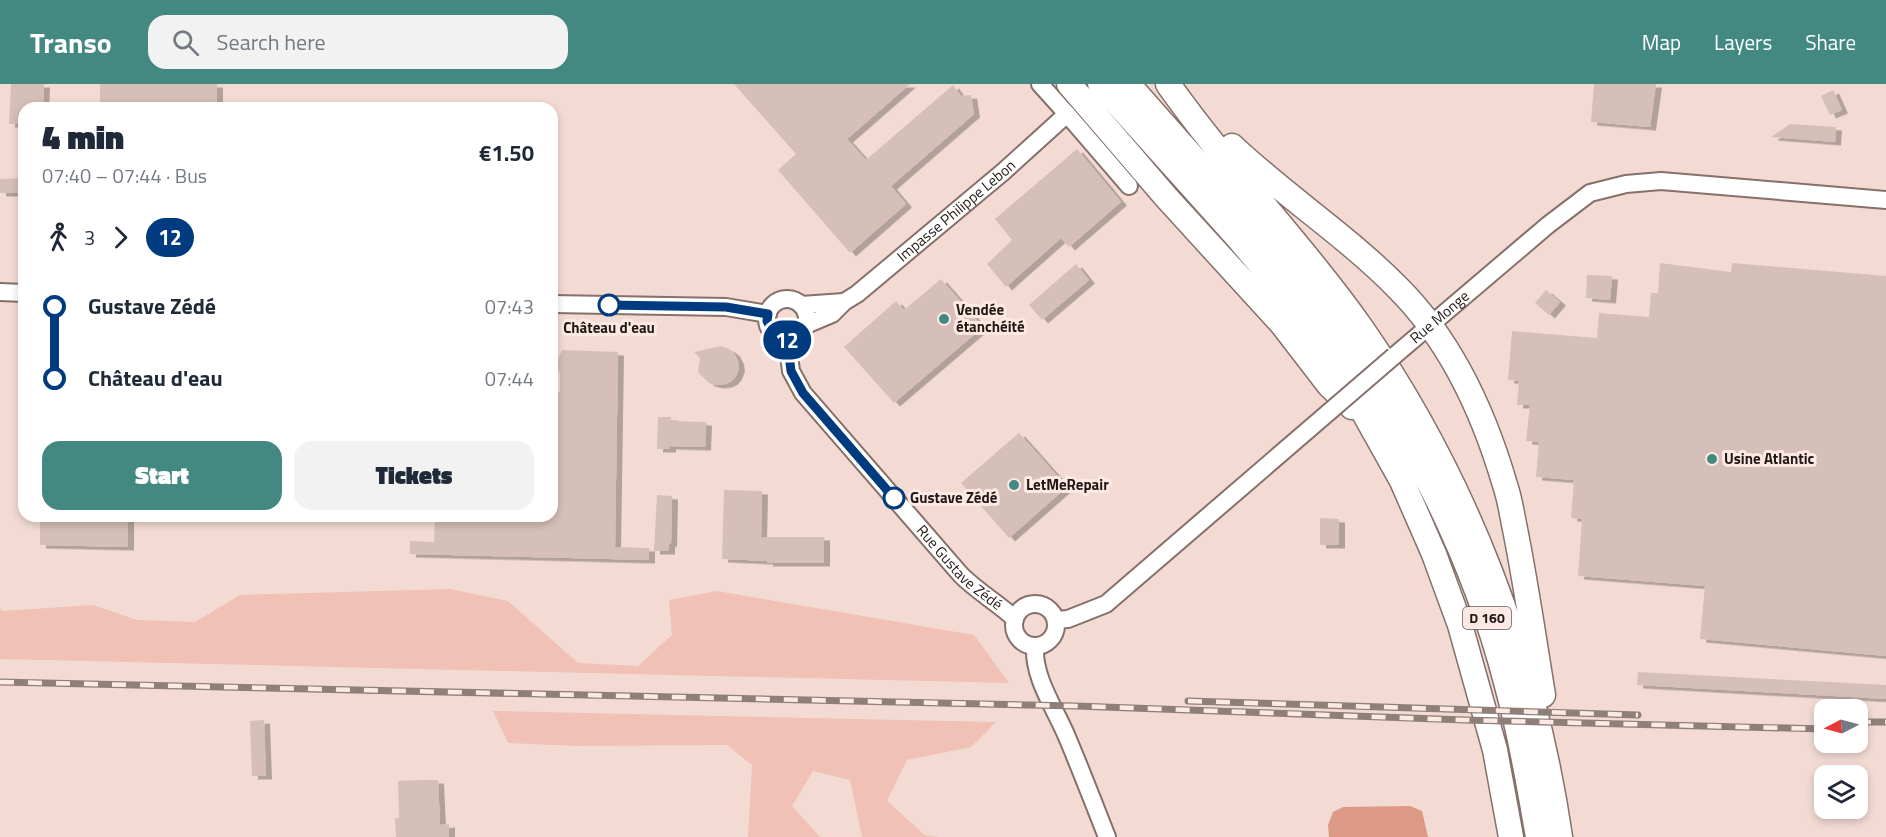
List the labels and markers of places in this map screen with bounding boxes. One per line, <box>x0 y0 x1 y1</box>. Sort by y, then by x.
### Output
marker: Château d'eau <box>598 294 620 316</box>
place label: Vendée étanchéité <box>956 298 1025 338</box>
marker: Vendée étanchéité <box>937 312 951 326</box>
place label: Château d'eau <box>563 316 655 339</box>
place label: Usine Atlantic <box>1724 447 1815 470</box>
marker: Usine Atlantic <box>1705 452 1719 466</box>
place label: LetMeRepair <box>1026 473 1109 496</box>
marker: LetMeRepair <box>1007 478 1021 492</box>
place label: Gustave Zédé <box>910 486 998 509</box>
marker: Gustave Zédé <box>883 487 905 509</box>

